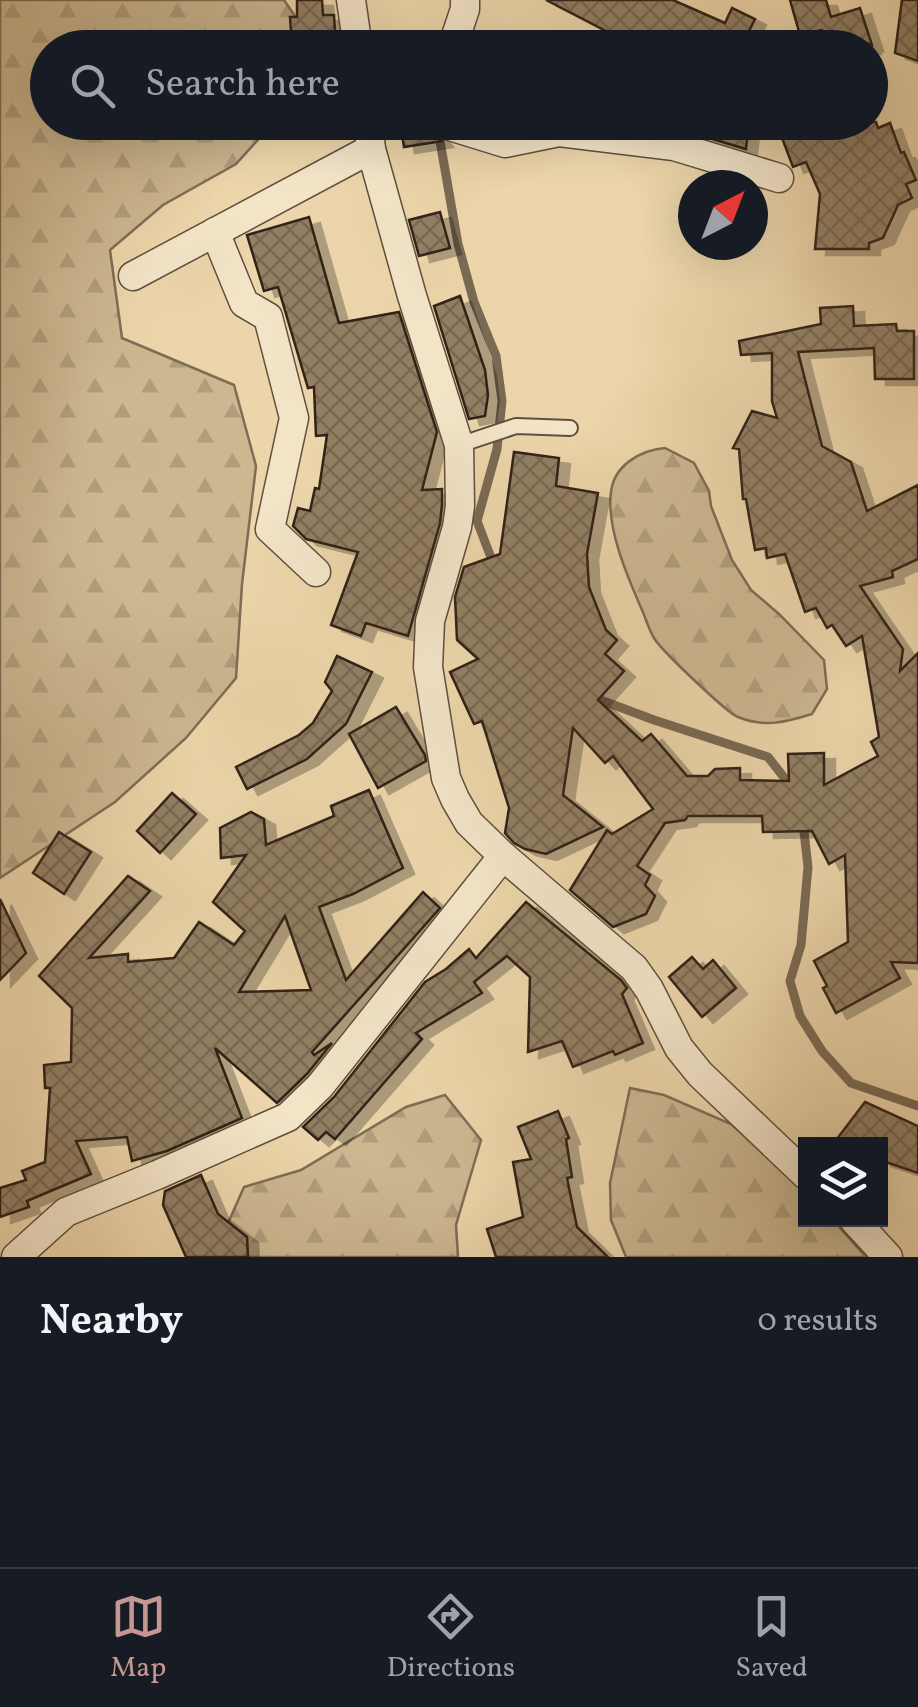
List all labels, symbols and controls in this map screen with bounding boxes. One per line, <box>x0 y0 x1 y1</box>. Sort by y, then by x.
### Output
search box <box>30 30 888 140</box>
icon: search <box>65 58 120 113</box>
text: Search here <box>145 59 340 112</box>
north arrow <box>678 170 768 260</box>
map controls <box>798 1137 888 1227</box>
button: layers <box>798 1137 888 1227</box>
text: Nearby <box>40 1293 183 1352</box>
text: 0 results <box>758 1300 878 1344</box>
tab: Map <box>110 1589 166 1688</box>
tab: Directions <box>387 1589 515 1688</box>
tab: Saved <box>736 1589 808 1688</box>

